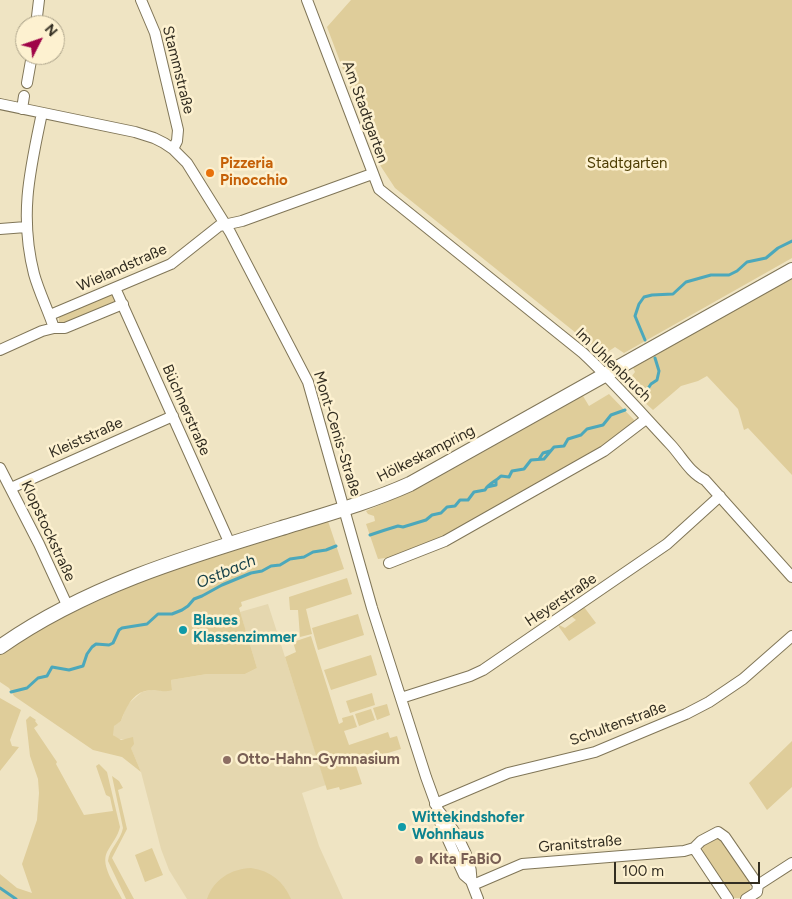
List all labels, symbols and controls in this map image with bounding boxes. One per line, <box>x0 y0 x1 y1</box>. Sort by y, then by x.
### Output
north arrow <box>15 15 65 65</box>
text: N <box>41 21 61 40</box>
street label: Stammstraße <box>158 24 198 116</box>
street label: Am Stadtgarten <box>338 59 392 165</box>
place label: Pizzeria Pinocchio <box>220 155 288 190</box>
park label: Stadtgarten <box>587 155 667 173</box>
marker: Pizzeria Pinocchio <box>204 167 216 179</box>
street label: Wielandstraße <box>74 240 170 296</box>
street label: Im Uhlenbruch <box>571 324 655 406</box>
street label: Büchnerstraße <box>158 362 214 458</box>
street label: Mont-Cenis-Straße <box>309 369 365 499</box>
street label: Kleiststraße <box>46 414 126 462</box>
street label: Hölkeskampring <box>374 422 478 486</box>
street label: Klopstockstraße <box>17 478 79 584</box>
water label: Ostbach <box>193 551 259 593</box>
street label: Heyerstraße <box>522 570 600 630</box>
place label: Blaues Klassenzimmer <box>193 612 297 647</box>
marker: Blaues Klassenzimmer <box>177 624 189 636</box>
street label: Schultenstraße <box>567 698 669 750</box>
place label: Otto-Hahn-Gymnasium <box>237 751 400 769</box>
marker: Otto-Hahn-Gymnasium <box>221 754 233 766</box>
place label: Wittekindshofer Wohnhaus <box>412 809 524 844</box>
marker: Wittekindshofer Wohnhaus <box>396 821 408 833</box>
street label: Granitstraße <box>538 831 622 857</box>
place label: Kita FaBiO <box>429 851 501 869</box>
scale bar <box>617 852 763 884</box>
marker: Kita FaBiO <box>413 854 425 866</box>
text: 100 m <box>622 862 664 880</box>

